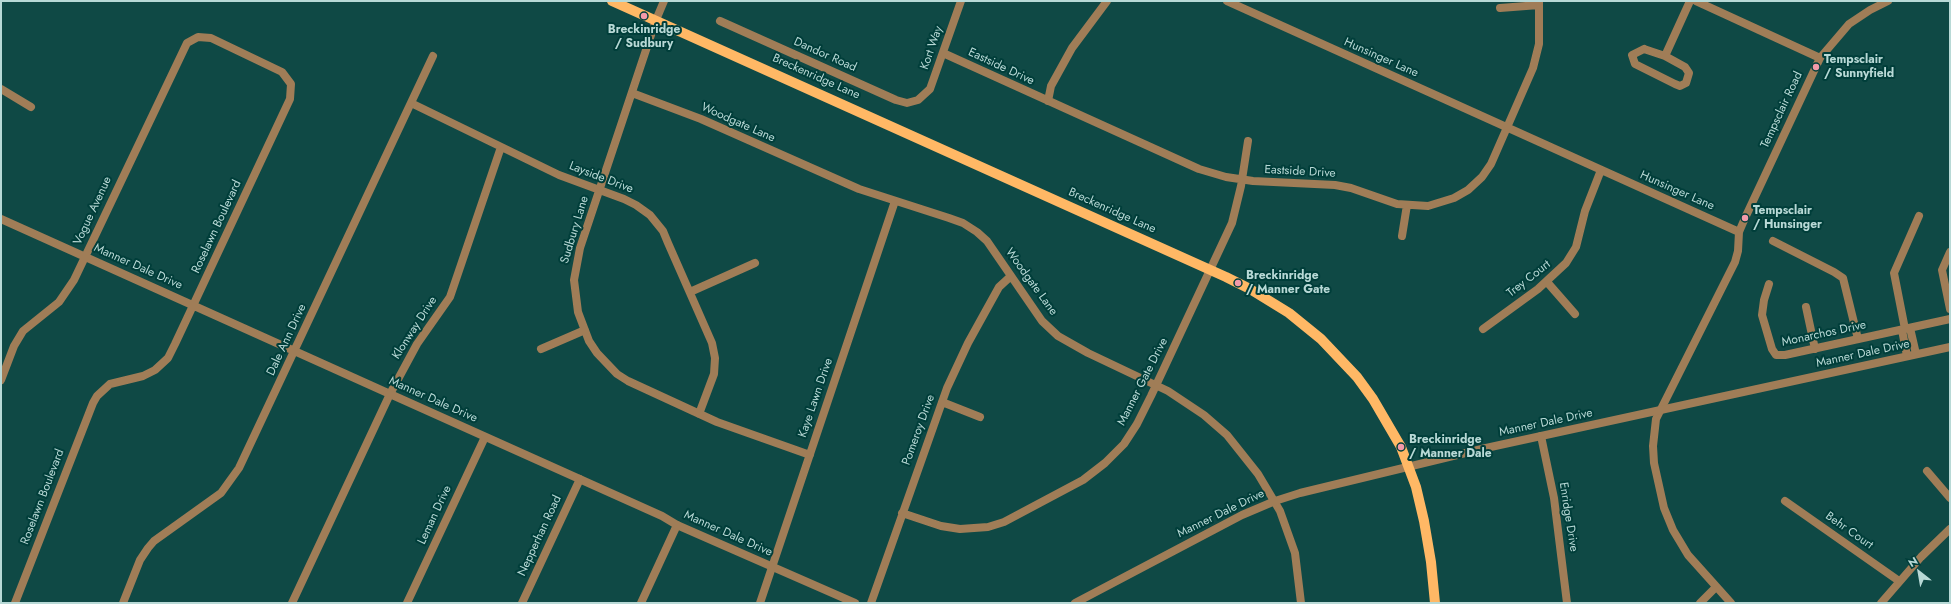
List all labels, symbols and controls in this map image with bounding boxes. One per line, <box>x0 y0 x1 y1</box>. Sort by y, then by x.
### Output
marker: Breckinridge / Sudbury <box>639 11 649 21</box>
place label: Breckinridge / Sudbury <box>608 23 680 51</box>
street label: Kort Way <box>918 24 946 72</box>
street label: Dandor Road <box>791 35 859 75</box>
street label: Hunsinger Lane <box>1342 35 1420 81</box>
street label: Eastside Drive <box>966 45 1036 89</box>
street label: Breckenridge Lane <box>770 51 862 103</box>
place label: Tempsclair / Sunnyfield <box>1824 53 1894 81</box>
marker: Tempsclair / Sunnyfield <box>1811 62 1821 72</box>
street label: Tempsclair Road <box>1758 70 1806 150</box>
street label: Woodgate Lane <box>699 100 777 146</box>
street label: Layside Drive <box>567 159 635 197</box>
street label: Eastside Drive <box>1264 163 1336 181</box>
street label: Hunsinger Lane <box>1638 168 1716 214</box>
street label: Vogue Avenue <box>71 175 115 247</box>
street label: Roselawn Boulevard <box>189 178 245 276</box>
street label: Breckenridge Lane <box>1066 185 1158 237</box>
street label: Sudbury Lane <box>558 194 592 266</box>
place label: Tempsclair / Hunsinger <box>1753 204 1822 232</box>
marker: Tempsclair / Hunsinger <box>1740 213 1750 223</box>
street label: Manner Dale Drive <box>92 241 184 293</box>
street label: Woodgate Lane <box>1002 245 1060 319</box>
street label: Trey Court <box>1504 257 1554 301</box>
place label: Breckinridge / Manner Gate <box>1246 269 1330 297</box>
marker: Breckinridge / Manner Gate <box>1233 278 1243 288</box>
street label: Klonway Drive <box>389 294 441 362</box>
street label: Dale Ann Drive <box>264 302 310 378</box>
street label: Monarchos Drive <box>1780 318 1868 350</box>
street label: Manner Gate Drive <box>1115 336 1171 428</box>
street label: Manner Dale Drive <box>1815 337 1911 371</box>
street label: Kaye Lawn Drive <box>796 356 836 440</box>
street label: Manner Dale Drive <box>387 374 479 426</box>
street label: Pomeroy Drive <box>900 393 938 467</box>
street label: Manner Dale Drive <box>1498 406 1594 440</box>
place label: Breckinridge / Manner Dale <box>1409 433 1492 461</box>
marker: Breckinridge / Manner Dale <box>1396 442 1406 452</box>
street label: Roselawn Boulevard <box>18 447 68 547</box>
street label: Enridge Drive <box>1555 481 1581 553</box>
street label: Leman Drive <box>415 483 455 547</box>
street label: Manner Dale Drive <box>1175 487 1267 541</box>
street label: Nepperhan Road <box>515 493 565 579</box>
street label: Manner Dale Drive <box>682 508 774 560</box>
street label: Behr Court <box>1822 509 1876 553</box>
north arrow <box>1899 552 1939 592</box>
text: N <box>1905 553 1921 571</box>

